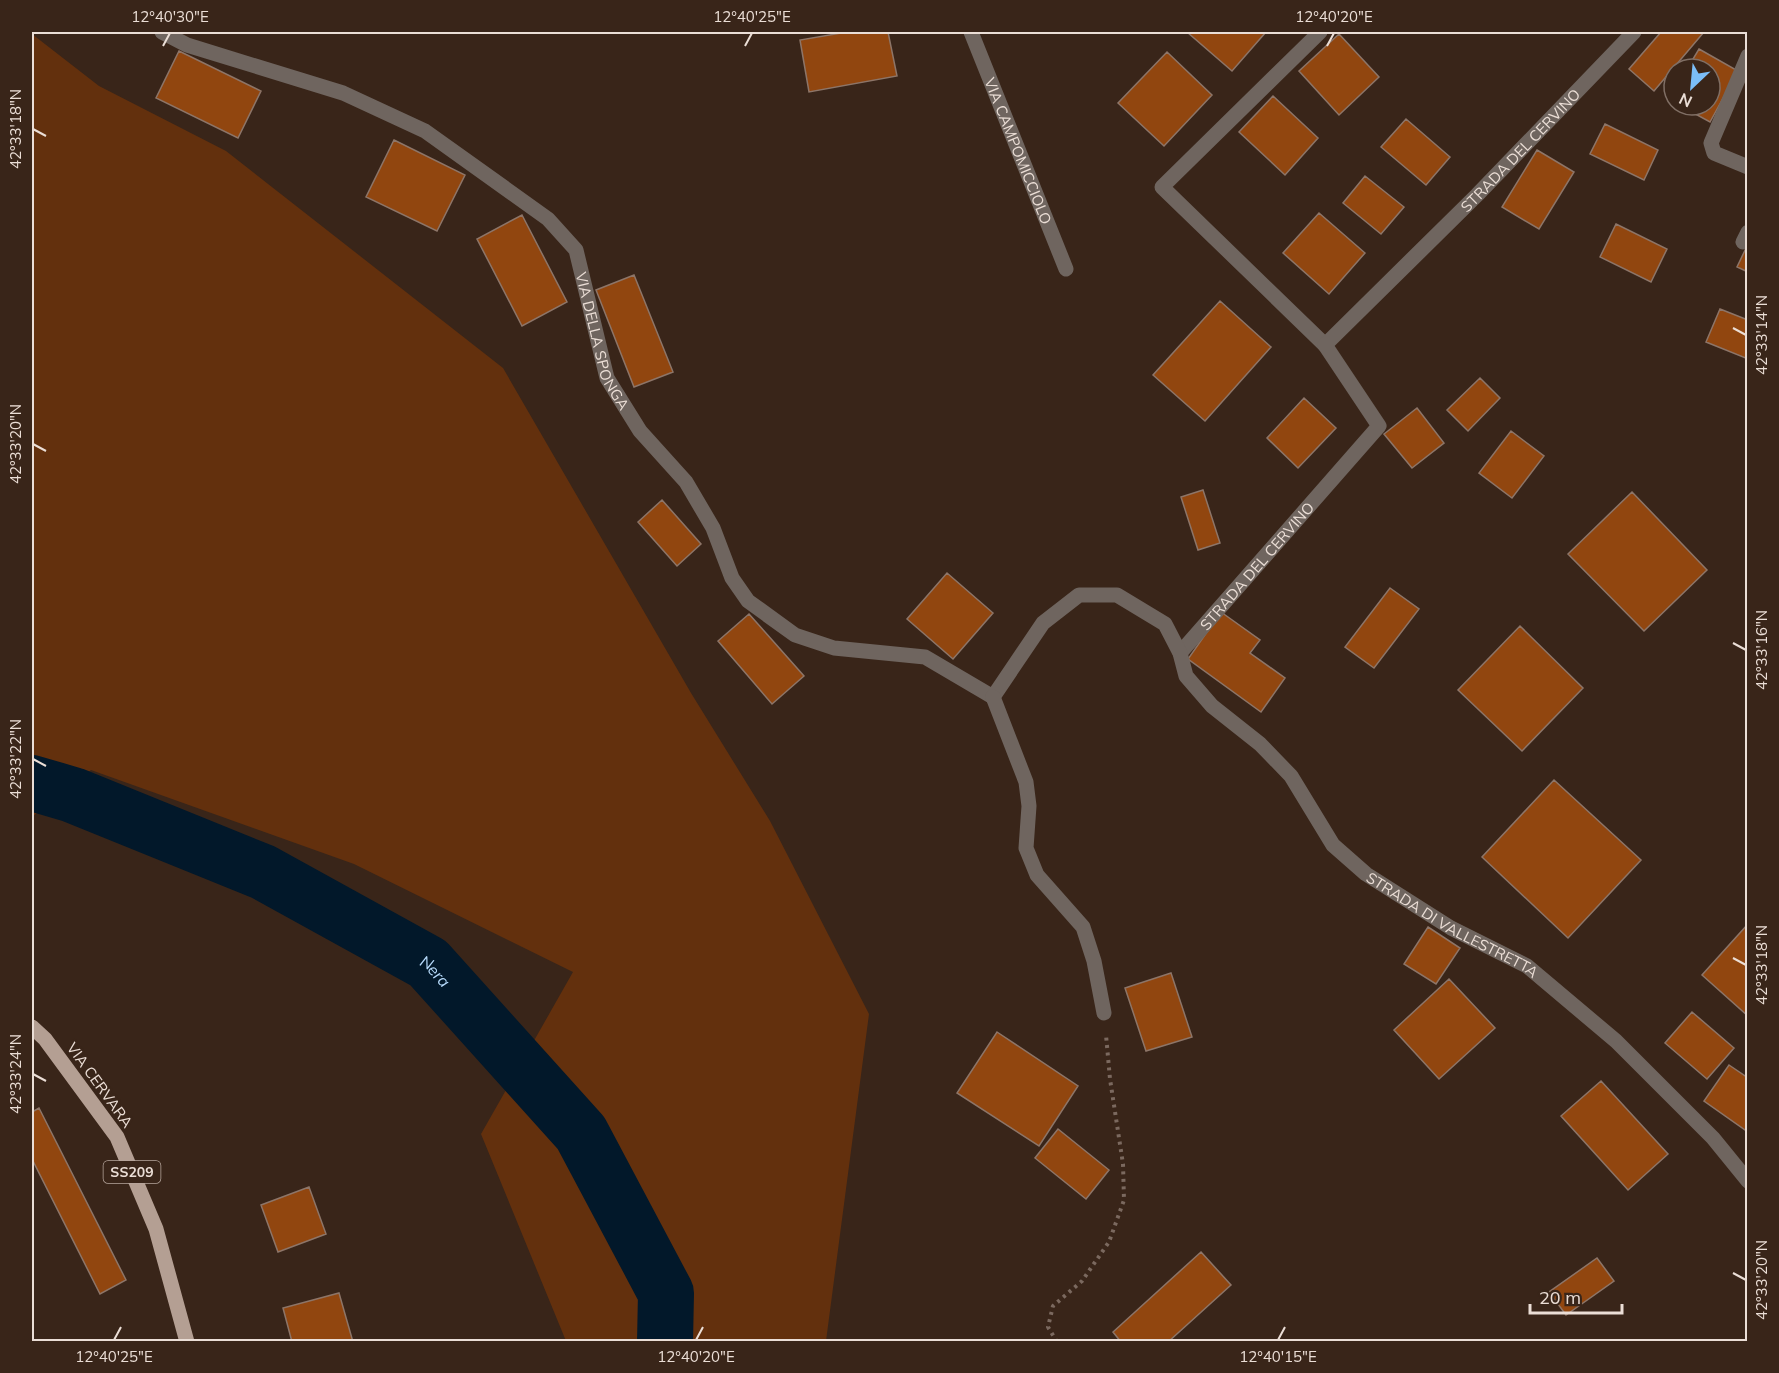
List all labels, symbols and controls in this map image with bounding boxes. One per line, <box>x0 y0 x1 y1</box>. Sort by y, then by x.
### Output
text: 12°40'30"E <box>131 7 209 26</box>
text: 12°40'25"E <box>713 7 791 26</box>
text: 12°40'20"E <box>1295 7 1373 26</box>
north arrow <box>1662 57 1722 117</box>
street label: VIA CAMPOMICCIOLO <box>981 75 1056 227</box>
street label: STRADA DEL CERVINO <box>1456 85 1584 216</box>
text: 42°33'18"N <box>6 89 25 169</box>
text: N <box>1676 89 1695 112</box>
street label: VIA DELLA SPONGA <box>572 270 634 413</box>
text: 42°33'14"N <box>1752 295 1771 375</box>
text: 42°33'20"N <box>6 404 25 484</box>
street label: STRADA DEL CERVINO <box>1195 498 1318 634</box>
text: 42°33'16"N <box>1752 610 1771 690</box>
text: 42°33'22"N <box>6 719 25 799</box>
street label: STRADA DI VALLESTRETTA <box>1363 867 1543 981</box>
text: 42°33'18"N <box>1752 925 1771 1005</box>
water label: Nera <box>417 951 455 991</box>
text: 42°33'24"N <box>6 1034 25 1114</box>
street label: VIA CERVARA <box>63 1039 137 1131</box>
road number: SS209 <box>104 1161 160 1183</box>
text: 42°33'20"N <box>1752 1240 1771 1320</box>
scale bar <box>1530 1277 1622 1315</box>
text: 20 m <box>1539 1286 1581 1309</box>
text: 12°40'25"E <box>75 1347 153 1366</box>
text: 12°40'20"E <box>657 1347 735 1366</box>
text: 12°40'15"E <box>1239 1347 1317 1366</box>

